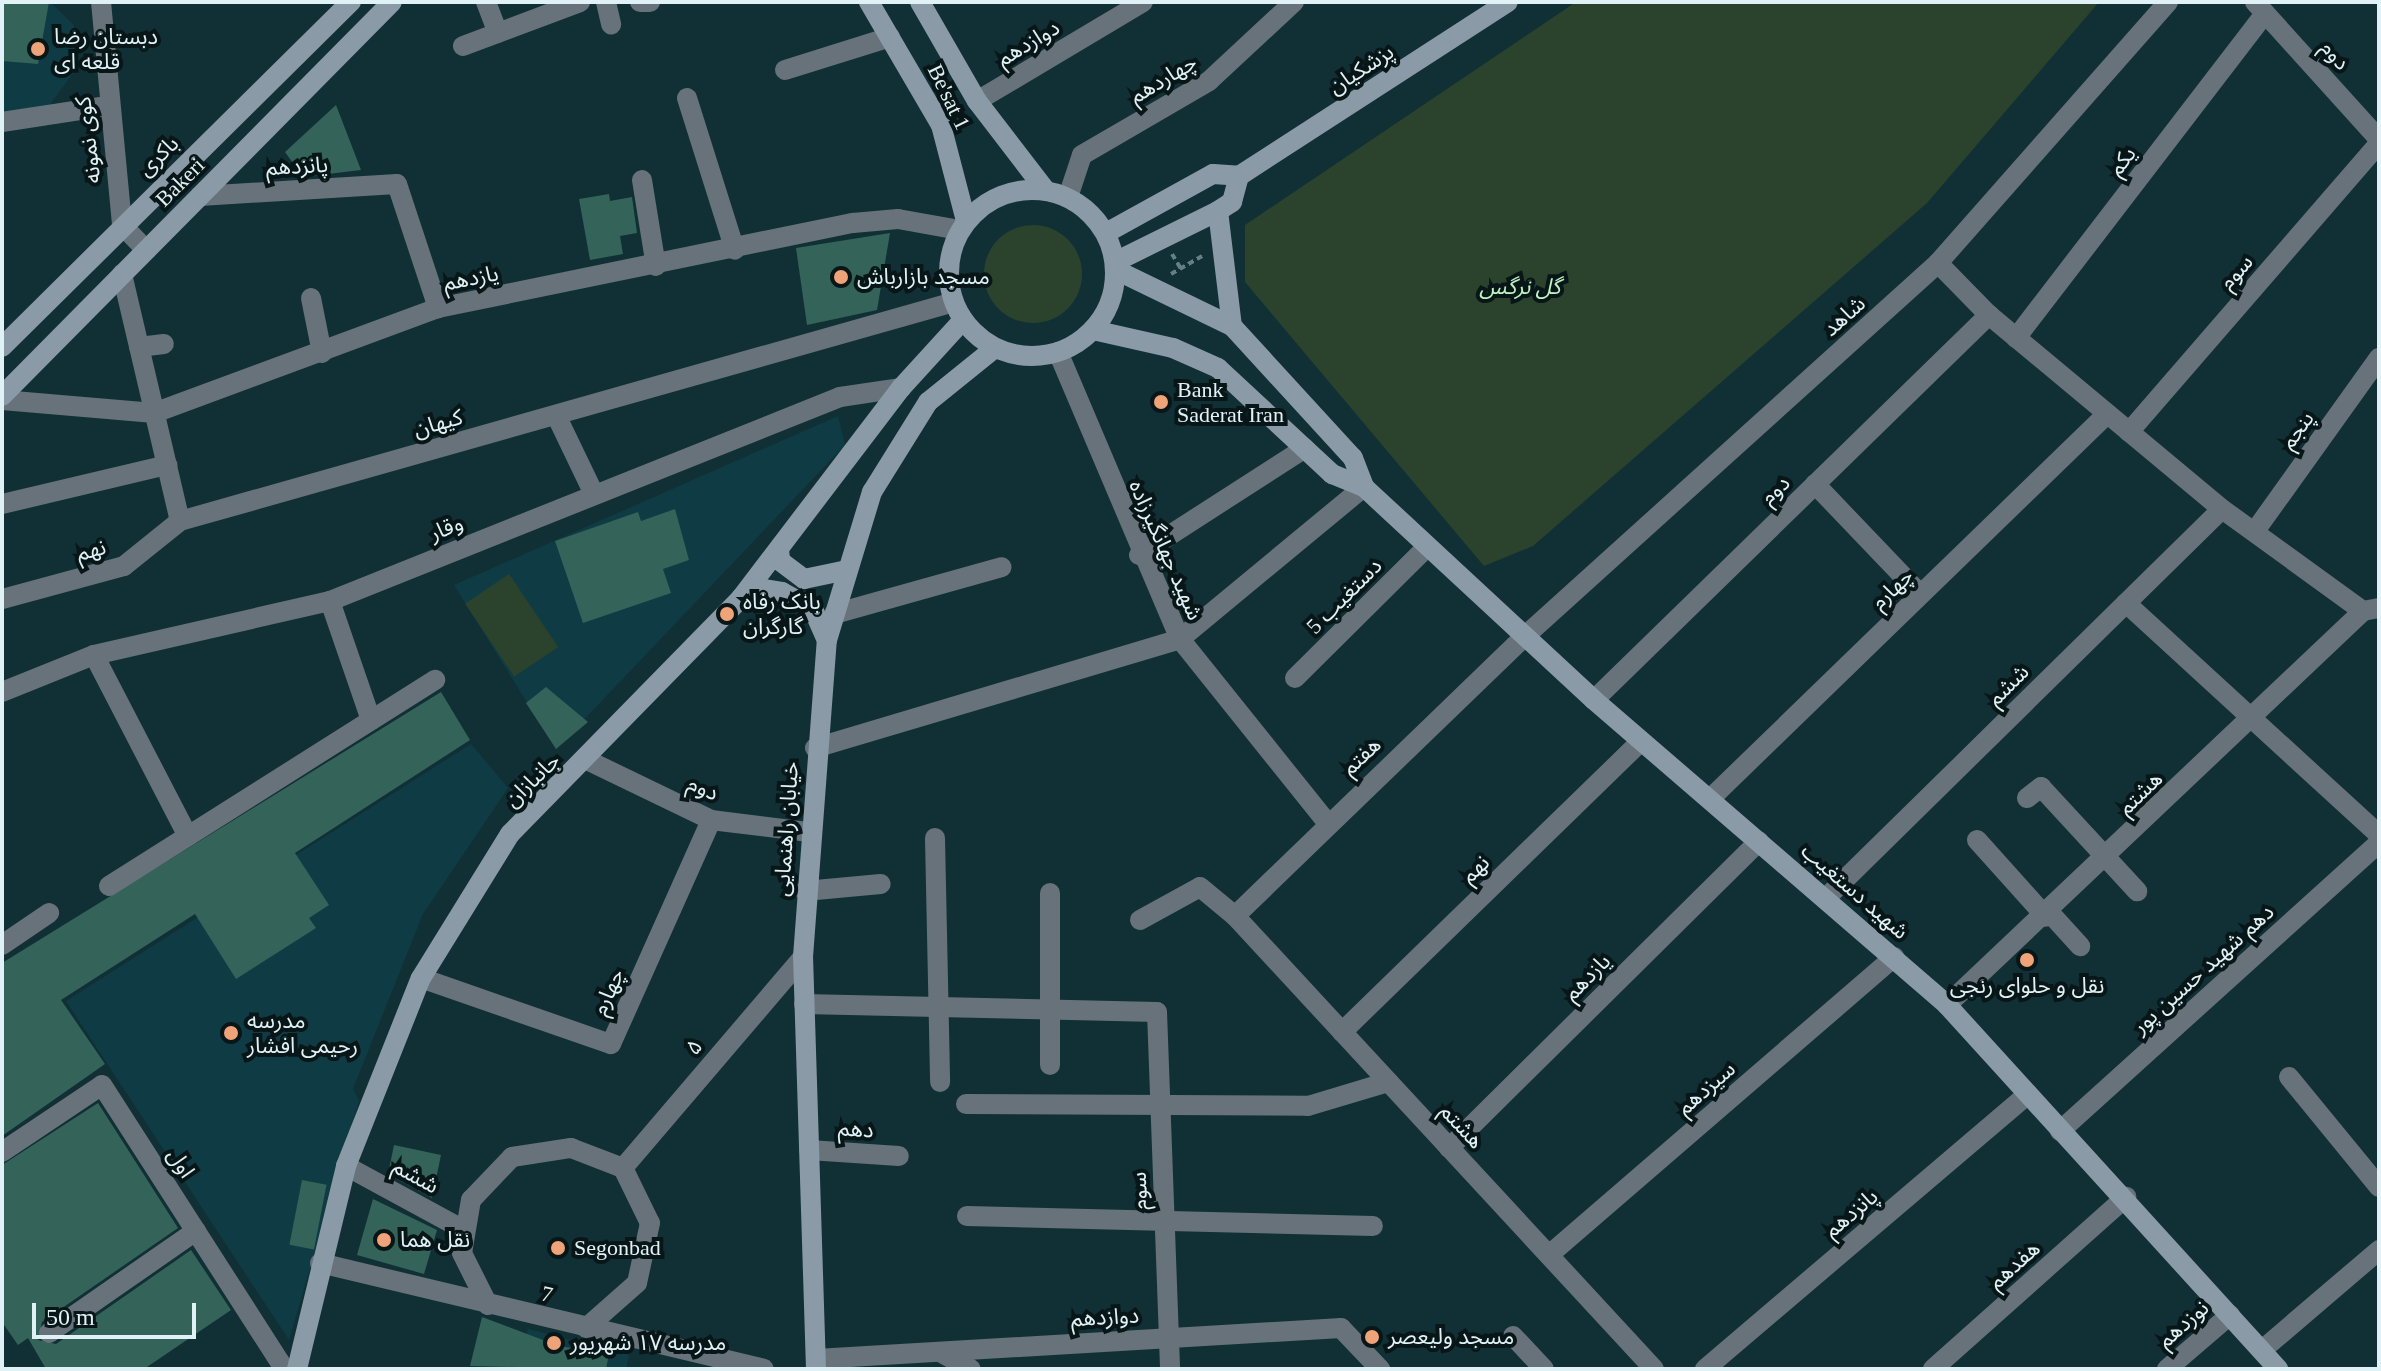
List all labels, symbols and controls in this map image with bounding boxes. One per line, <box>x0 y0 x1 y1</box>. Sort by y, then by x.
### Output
street label: دوازدهم <box>992 14 1064 72</box>
place label: دبستان رضا قلعه ای <box>54 23 158 74</box>
street label: دوم <box>2315 35 2355 75</box>
street label: پزشکیان <box>1323 38 1399 100</box>
marker: دبستان رضا قلعه ای <box>29 40 47 58</box>
street label: چهاردهم <box>1125 49 1201 109</box>
street label: Be'sat 1 <box>922 60 976 134</box>
street label: کوی نمونه <box>70 95 106 185</box>
street label: باکری <box>132 130 184 182</box>
street label: یکم <box>2102 141 2142 181</box>
street label: پانزدهم <box>265 151 329 181</box>
street label: Bakeri <box>150 152 210 212</box>
street label: سوم <box>2213 249 2259 295</box>
street label: یازدهم <box>441 260 501 296</box>
place label: مسجد بازارباش <box>857 264 990 290</box>
marker: مسجد بازارباش <box>832 268 850 286</box>
park label: گل نرگس <box>1479 274 1561 300</box>
street label: شاهد <box>1817 290 1871 342</box>
place label: Bank Saderat Iran <box>1177 376 1284 428</box>
marker: Bank Saderat Iran <box>1152 393 1170 411</box>
street label: کیهان <box>410 403 466 443</box>
street label: پنجم <box>2274 406 2320 454</box>
street label: دوم <box>1755 470 1795 510</box>
street label: شهید جهانگیرزاده <box>1123 476 1209 624</box>
street label: وقار <box>425 509 467 547</box>
street label: نهم <box>73 533 109 567</box>
street label: دستغیب 5 <box>1301 553 1387 639</box>
street label: چهارم <box>1865 563 1919 615</box>
place label: بانک رفاه گارگران <box>743 588 821 640</box>
marker: بانک رفاه گارگران <box>718 605 736 623</box>
street label: ششم <box>1982 659 2034 711</box>
street label: هفتم <box>1336 731 1386 781</box>
street label: جانبازان <box>499 747 565 813</box>
street label: خیابان راهنمایی <box>768 761 804 897</box>
street label: هشتم <box>2112 765 2168 821</box>
street label: دوم <box>684 770 722 806</box>
street label: شهید دستغیب <box>1796 837 1914 945</box>
street label: نهم <box>1455 849 1495 889</box>
street label: دهم شهید حسین پور <box>2127 899 2279 1039</box>
street label: یازدهم <box>1558 948 1616 1006</box>
marker: نقل و حلوای رنجی <box>2018 951 2036 969</box>
street label: چهارم <box>586 965 630 1019</box>
place label: نقل و حلوای رنجی <box>1950 973 2104 999</box>
place label: مدرسه رحیمی افشار <box>247 1007 358 1058</box>
marker: مدرسه رحیمی افشار <box>222 1024 240 1042</box>
street label: ۵ <box>680 1034 708 1060</box>
street label: سیزدهم <box>1671 1055 1741 1121</box>
street label: هشتم <box>1435 1098 1489 1154</box>
street label: دهم <box>837 1115 875 1143</box>
street label: اول <box>162 1143 200 1183</box>
street label: ششم <box>388 1153 444 1199</box>
street label: سوم <box>1125 1171 1153 1211</box>
street label: پانزدهم <box>1819 1183 1883 1243</box>
place label: نقل هما <box>400 1227 470 1253</box>
marker: نقل هما <box>375 1231 393 1249</box>
place label: Segonbad <box>574 1235 661 1261</box>
street label: هفدهم <box>1983 1235 2045 1295</box>
marker: Segonbad <box>549 1239 567 1257</box>
street label: 7 <box>539 1280 555 1308</box>
scale bar <box>36 1287 200 1337</box>
street label: نوزدهم <box>2152 1295 2214 1353</box>
street label: دوازدهم <box>1070 1302 1140 1332</box>
text: 50 m <box>46 1304 95 1330</box>
place label: مسجد ولیعصر <box>1388 1324 1514 1350</box>
marker: مسجد ولیعصر <box>1363 1328 1381 1346</box>
place label: مدرسه ۱۷ شهریور <box>570 1330 726 1356</box>
marker: مدرسه ۱۷ شهریور <box>545 1334 563 1352</box>

